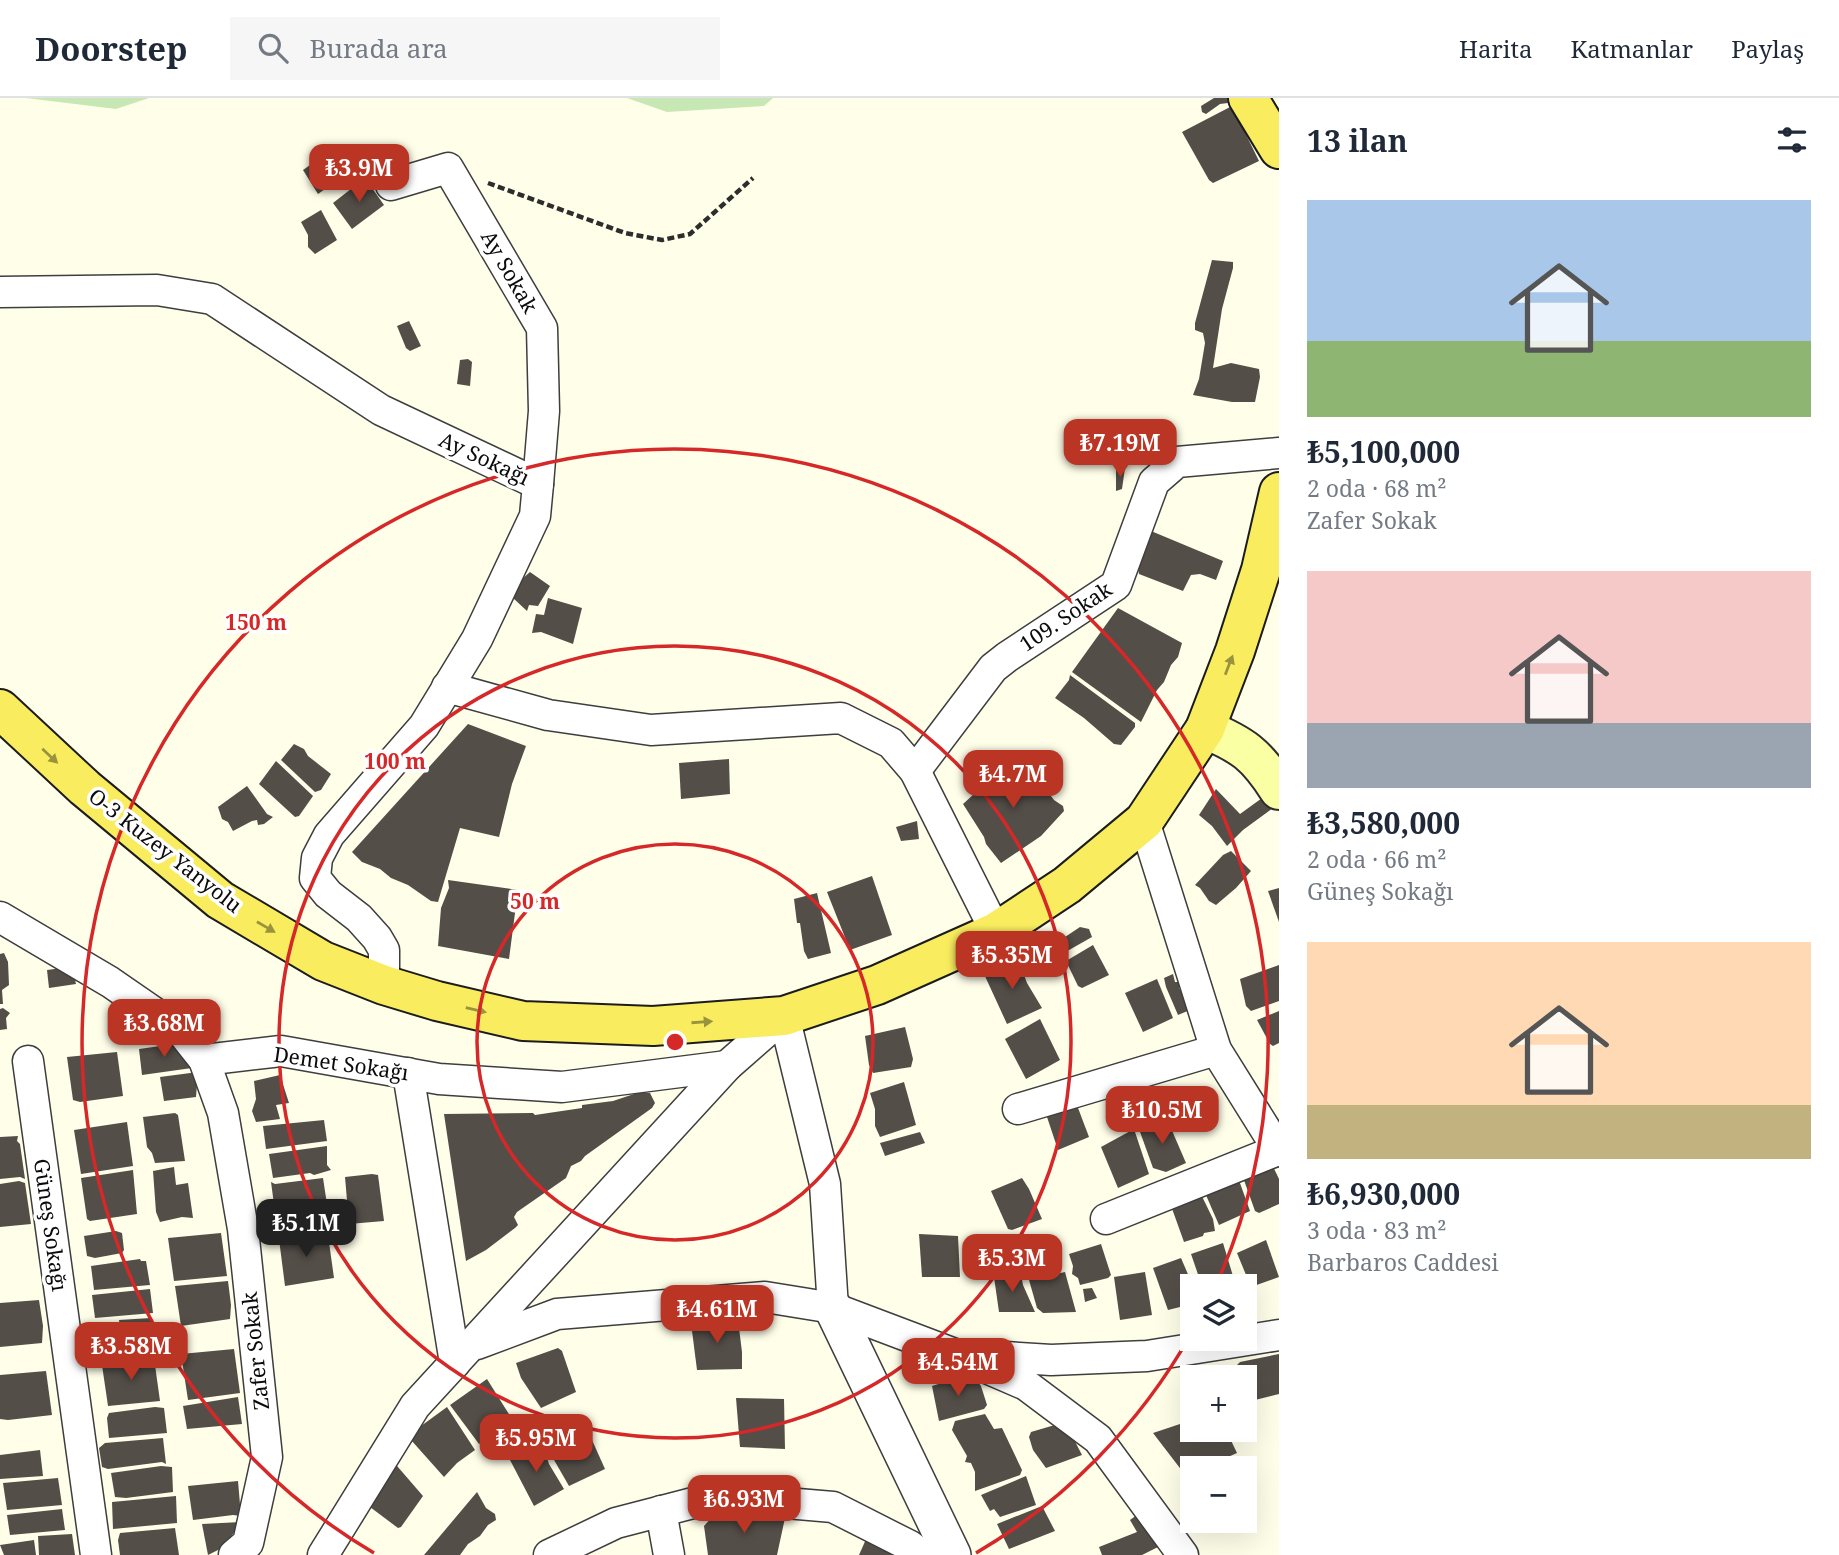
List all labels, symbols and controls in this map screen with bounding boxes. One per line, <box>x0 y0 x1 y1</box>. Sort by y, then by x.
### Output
search box <box>230 17 720 80</box>
text: Doorstep <box>35 26 188 71</box>
icon: search <box>254 29 292 67</box>
text: Burada ara <box>310 30 448 66</box>
text: Harita <box>1459 32 1532 65</box>
text: Katmanlar <box>1570 32 1693 65</box>
text: Paylaş <box>1731 32 1804 65</box>
text: 13 ilan <box>1307 120 1408 161</box>
icon: filters <box>1773 121 1811 159</box>
pin: ₺3.9M <box>310 144 408 204</box>
text: ₺3.9M <box>325 151 393 183</box>
street label: Ay Sokak <box>475 225 545 319</box>
icon: home <box>1496 245 1622 371</box>
pin: ₺7.19M <box>1063 420 1177 479</box>
street label: Ay Sokağı <box>435 425 534 491</box>
text: ₺7.19M <box>1080 426 1160 458</box>
text: ₺5,100,000 <box>1307 431 1460 472</box>
text: 2 oda · 68 m² <box>1307 472 1447 504</box>
text: Zafer Sokak <box>1307 504 1437 536</box>
street label: 109. Sokak <box>1014 575 1118 657</box>
text: 150 m <box>225 608 287 636</box>
icon: home <box>1496 616 1622 742</box>
one-way arrow <box>1224 654 1235 675</box>
one-way arrow <box>41 747 58 763</box>
text: 100 m <box>364 747 426 775</box>
pin: ₺4.7M <box>964 750 1062 810</box>
text: ₺4.7M <box>979 757 1047 789</box>
street label: O-3 Kuzey Yanyolu <box>83 782 248 919</box>
text: ₺3,580,000 <box>1307 802 1460 843</box>
text: 2 oda · 66 m² <box>1307 843 1447 875</box>
text: Güneş Sokağı <box>1307 875 1453 907</box>
text: 50 m <box>510 887 560 915</box>
one-way arrow <box>257 921 276 933</box>
pin: ₺5.35M <box>955 932 1069 991</box>
text: ₺5.35M <box>972 938 1052 970</box>
icon: home <box>1496 987 1622 1113</box>
pin: ₺3.68M <box>107 1000 221 1059</box>
one-way arrow <box>466 1005 488 1016</box>
text: ₺3.68M <box>124 1006 204 1038</box>
one-way arrow <box>692 1016 714 1027</box>
centre of rings <box>663 1030 687 1054</box>
street label: Demet Sokağı <box>272 1040 411 1086</box>
pin: ₺10.5M <box>1105 1086 1219 1146</box>
text: ₺10.5M <box>1122 1093 1202 1125</box>
street label: Güneş Sokağı <box>28 1157 74 1293</box>
text: ₺6,930,000 <box>1307 1173 1460 1214</box>
pin: ₺5.1M <box>257 1200 355 1259</box>
text: ₺5.1M <box>272 1206 340 1238</box>
text: 3 oda · 83 m² <box>1307 1214 1447 1246</box>
pin: ₺5.3M <box>963 1234 1061 1294</box>
text: ₺5.3M <box>978 1241 1046 1273</box>
text: Barbaros Caddesi <box>1307 1246 1499 1278</box>
map controls <box>1180 1274 1257 1533</box>
button: layers <box>1180 1274 1257 1351</box>
pin: ₺4.61M <box>660 1286 774 1345</box>
street label: Zafer Sokak <box>235 1290 275 1412</box>
text: ₺4.61M <box>677 1292 757 1324</box>
pin: ₺3.58M <box>74 1322 188 1382</box>
text: ₺3.58M <box>91 1329 171 1361</box>
pin: ₺4.54M <box>901 1338 1015 1398</box>
text: ₺4.54M <box>918 1345 998 1377</box>
button: + <box>1180 1365 1257 1442</box>
pin: ₺5.95M <box>479 1414 593 1474</box>
text: ₺5.95M <box>496 1421 576 1453</box>
button: − <box>1180 1456 1257 1533</box>
pin: ₺6.93M <box>687 1476 801 1535</box>
text: ₺6.93M <box>704 1482 784 1514</box>

